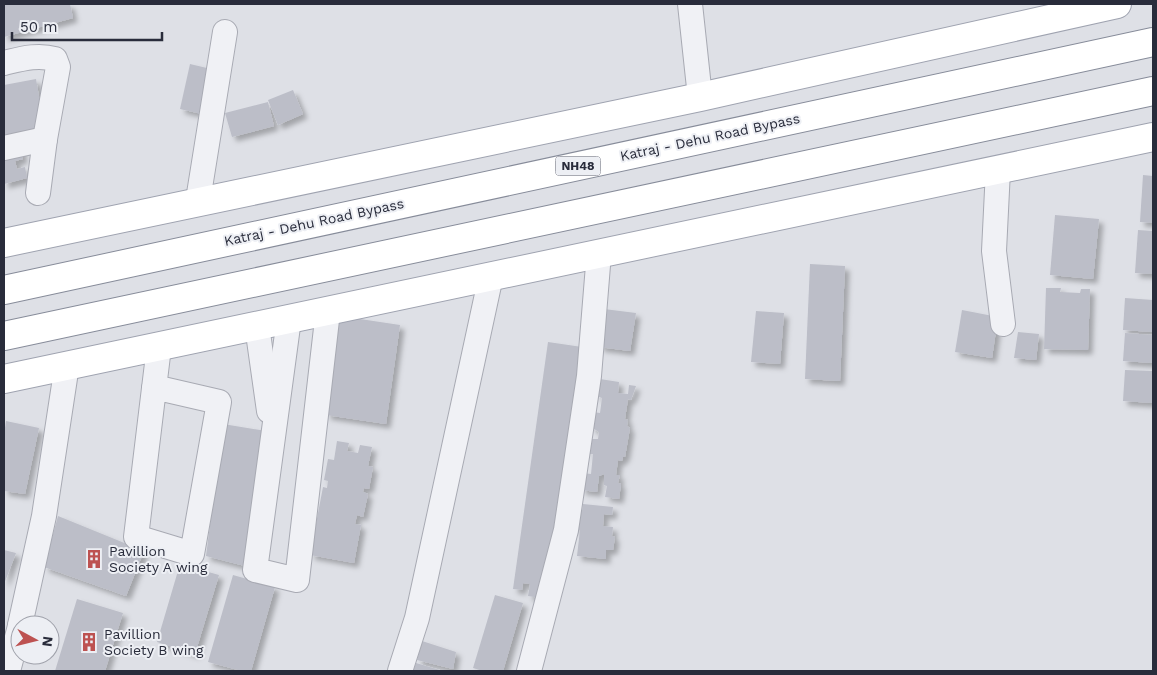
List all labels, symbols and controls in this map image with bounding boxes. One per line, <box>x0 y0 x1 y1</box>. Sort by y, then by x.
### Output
scale bar <box>12 10 162 42</box>
text: 50 m <box>20 18 57 36</box>
street label: Katraj - Dehu Road Bypass <box>619 110 801 164</box>
road number: NH48 <box>556 157 600 176</box>
street label: Katraj - Dehu Road Bypass <box>223 195 405 249</box>
place label: Pavillion Society A wing <box>109 543 208 575</box>
building icon: Pavillion Society A wing <box>83 548 105 570</box>
north arrow <box>10 615 60 665</box>
place label: Pavillion Society B wing <box>104 626 204 658</box>
building icon: Pavillion Society B wing <box>78 631 100 653</box>
text: N <box>39 635 56 648</box>

